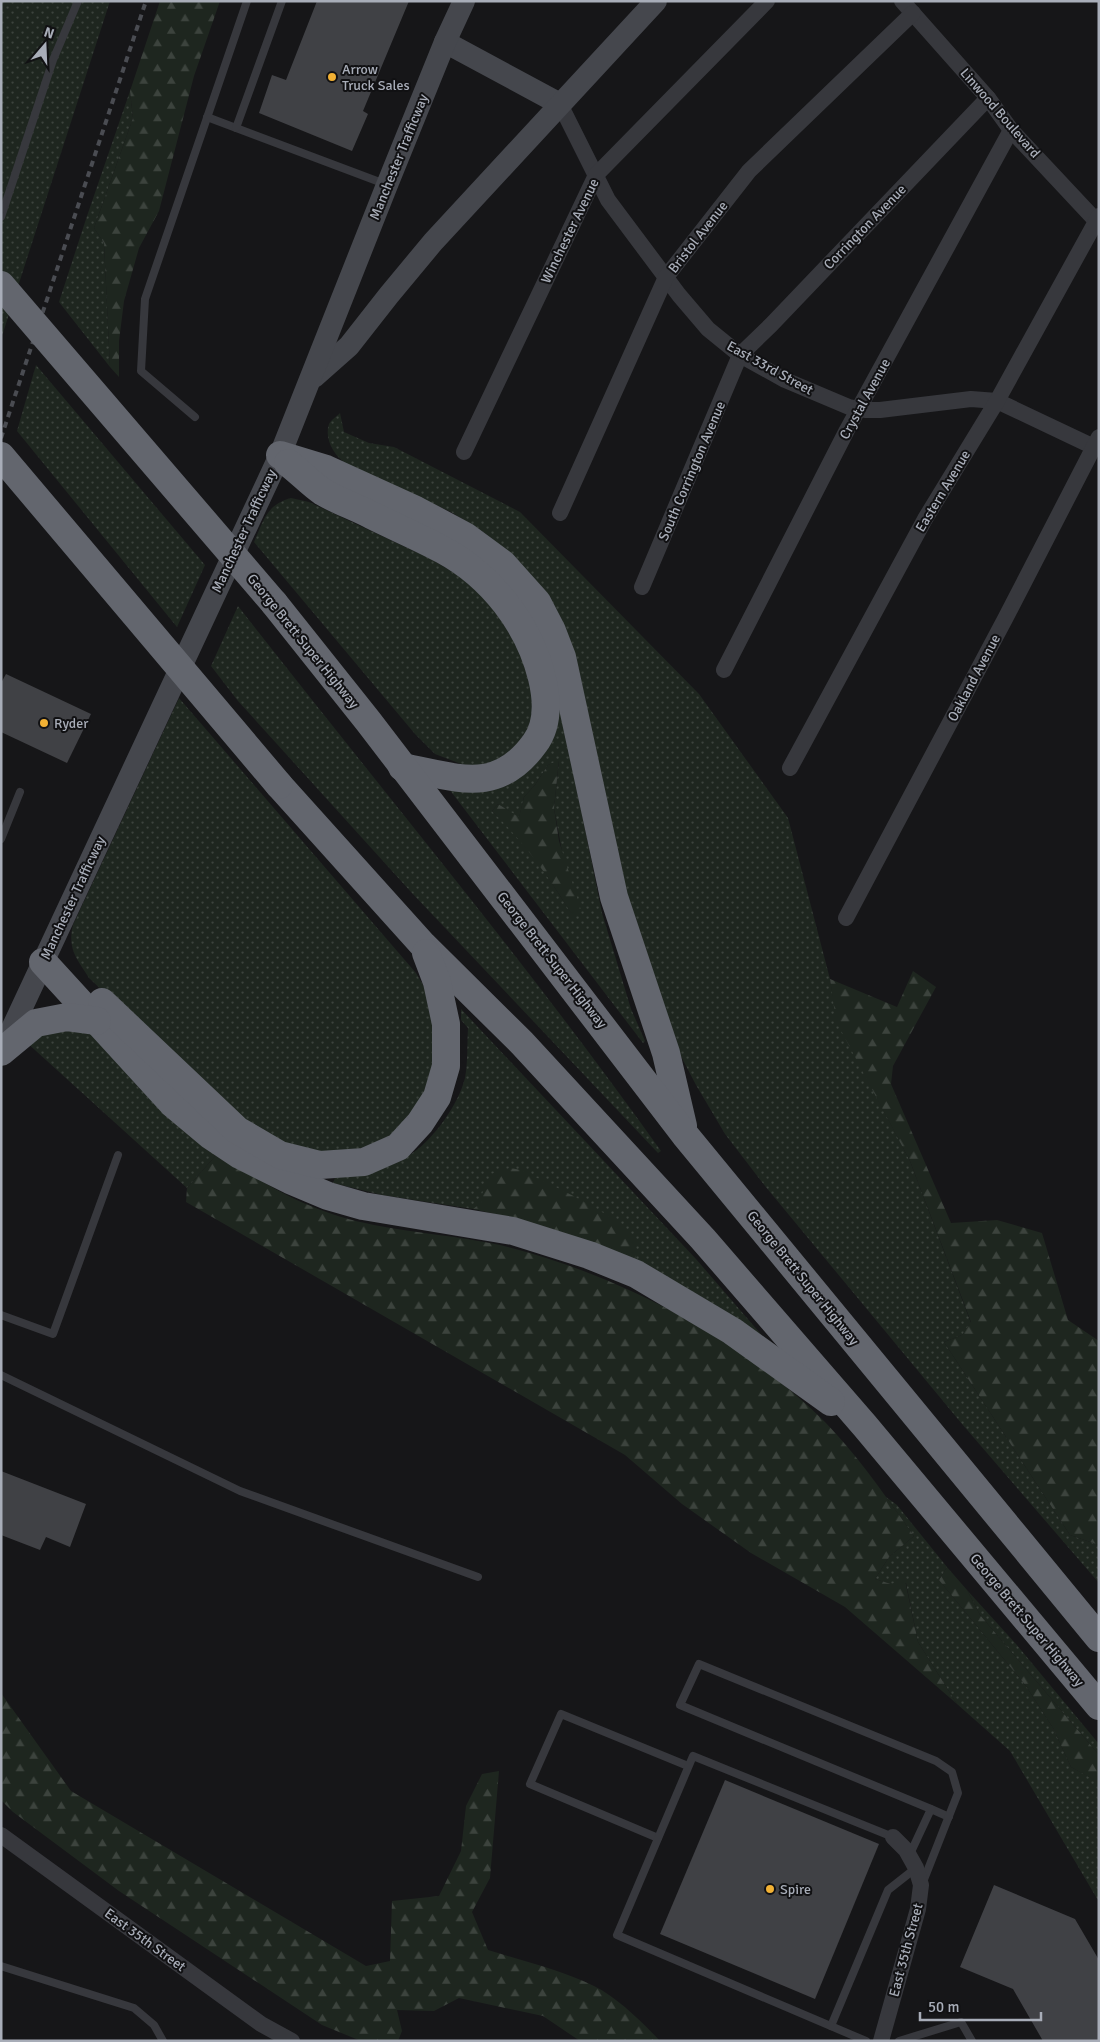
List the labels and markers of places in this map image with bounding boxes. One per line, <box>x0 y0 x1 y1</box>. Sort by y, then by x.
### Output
place label: Arrow Truck Sales <box>342 61 410 94</box>
marker: Arrow Truck Sales <box>326 71 338 83</box>
place label: Ryder <box>54 715 89 732</box>
marker: Ryder <box>38 717 50 729</box>
place label: Spire <box>780 1881 811 1898</box>
marker: Spire <box>764 1883 776 1895</box>

